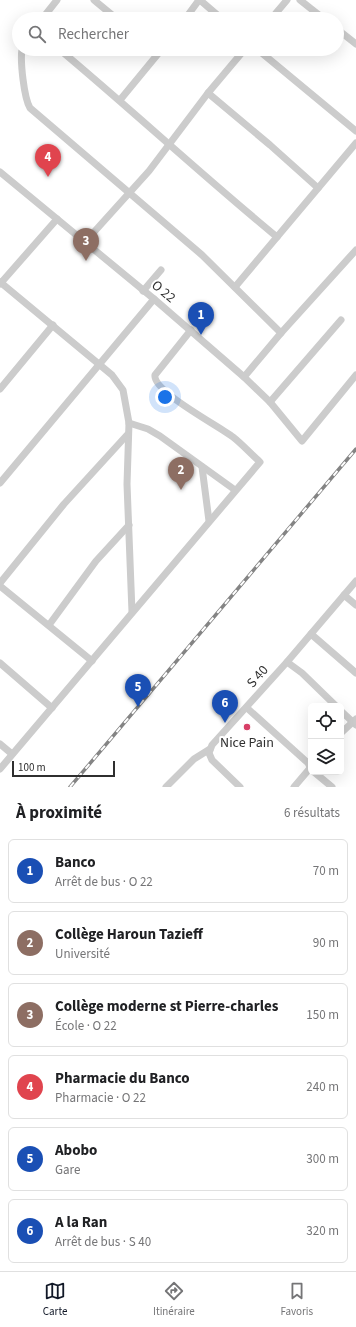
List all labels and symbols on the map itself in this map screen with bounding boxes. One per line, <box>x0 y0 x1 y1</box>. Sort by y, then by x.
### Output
pin: 4 <box>35 144 61 177</box>
pin: 3 <box>73 228 99 261</box>
street label: O 22 <box>147 276 180 308</box>
pin: 1 <box>188 302 214 335</box>
your location <box>155 387 175 407</box>
pin: 2 <box>168 457 194 490</box>
street label: S 40 <box>242 661 273 692</box>
pin: 5 <box>125 674 151 707</box>
pin: 6 <box>212 690 238 723</box>
marker: Nice Pain <box>242 722 252 732</box>
place label: Nice Pain <box>220 733 274 753</box>
scale bar <box>12 759 115 778</box>

